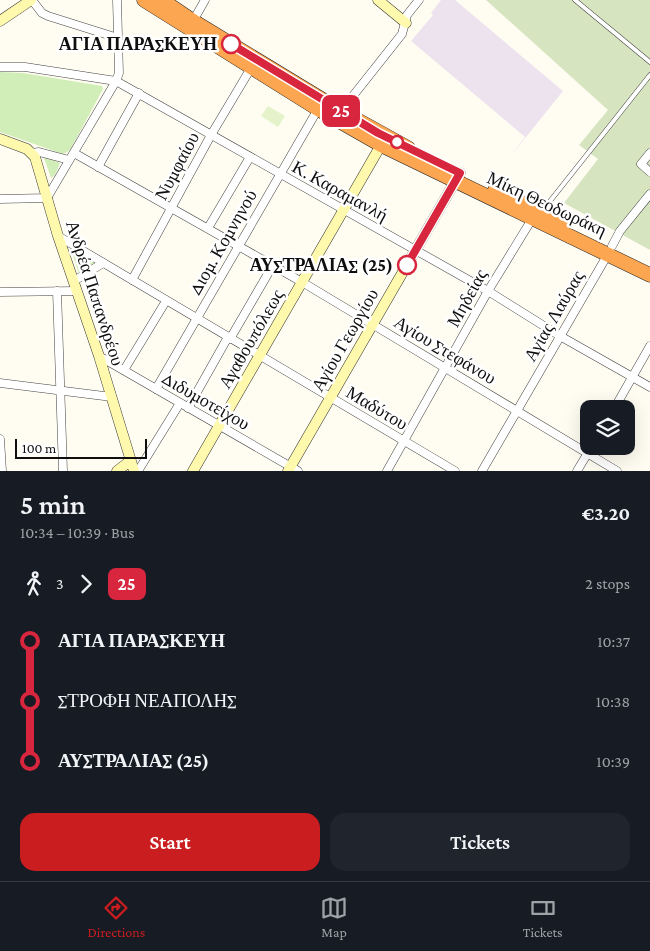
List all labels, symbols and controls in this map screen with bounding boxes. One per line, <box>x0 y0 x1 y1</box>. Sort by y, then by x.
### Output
place label: ΑΓΙΑ ΠΑΡΑΣΚΕΥΗ <box>59 34 217 54</box>
marker: ΑΓΙΑ ΠΑΡΑΣΚΕΥΗ <box>221 34 241 54</box>
line badge: 25 <box>318 95 364 127</box>
text: 25 <box>332 101 350 121</box>
street label: Νυμφαίου <box>151 129 203 203</box>
unlabelled marker <box>390 135 404 149</box>
street label: Κ. Καραμανλή <box>289 157 391 225</box>
street label: Μίκη Θεοδωράκη <box>484 168 610 240</box>
street label: Διομ. Κομνηνού <box>185 186 261 298</box>
street label: Ανδρέα Παπανδρέου <box>62 218 128 368</box>
place label: ΑΥΣΤΡΑΛΙΑΣ (25) <box>250 255 393 276</box>
marker: ΑΥΣΤΡΑΛΙΑΣ (25) <box>397 255 417 275</box>
street label: Μηδείας <box>443 266 491 330</box>
street label: Αγίας Λαύρας <box>520 267 588 365</box>
street label: Αγίου Γεωργίου <box>307 285 383 395</box>
street label: Αγαθουπόλεως <box>215 286 287 392</box>
street label: Αγίου Στεφάνου <box>390 312 500 388</box>
street label: Διδυμοτείχου <box>159 368 253 434</box>
street label: Μαδύτου <box>343 382 411 434</box>
map controls <box>580 400 635 455</box>
button: layers <box>580 400 635 455</box>
scale bar <box>15 436 148 459</box>
text: 100 m <box>22 440 56 456</box>
text: 5 min <box>20 489 86 520</box>
text: €3.20 <box>582 503 630 524</box>
text: 10:34 – 10:39 · Bus <box>20 524 135 541</box>
icon: walk <box>20 570 48 598</box>
icon: forward <box>72 570 100 598</box>
text: 25 <box>118 574 136 594</box>
text: 3 <box>56 575 64 592</box>
text: 2 stops <box>585 575 630 592</box>
text: ΑΓΙΑ ΠΑΡΑΣΚΕΥΗ <box>58 630 225 651</box>
text: 10:37 <box>597 633 630 650</box>
text: ΣΤΡΟΦΗ ΝΕΑΠΟΛΗΣ <box>58 690 236 711</box>
text: 10:38 <box>596 693 630 710</box>
text: ΑΥΣΤΡΑΛΙΑΣ (25) <box>58 750 209 771</box>
text: 10:39 <box>596 753 630 770</box>
button: Start <box>20 813 320 871</box>
button: Tickets <box>330 813 630 871</box>
tab: Directions <box>87 894 145 940</box>
tab: Map <box>320 894 348 940</box>
tab: Tickets <box>523 894 563 940</box>

